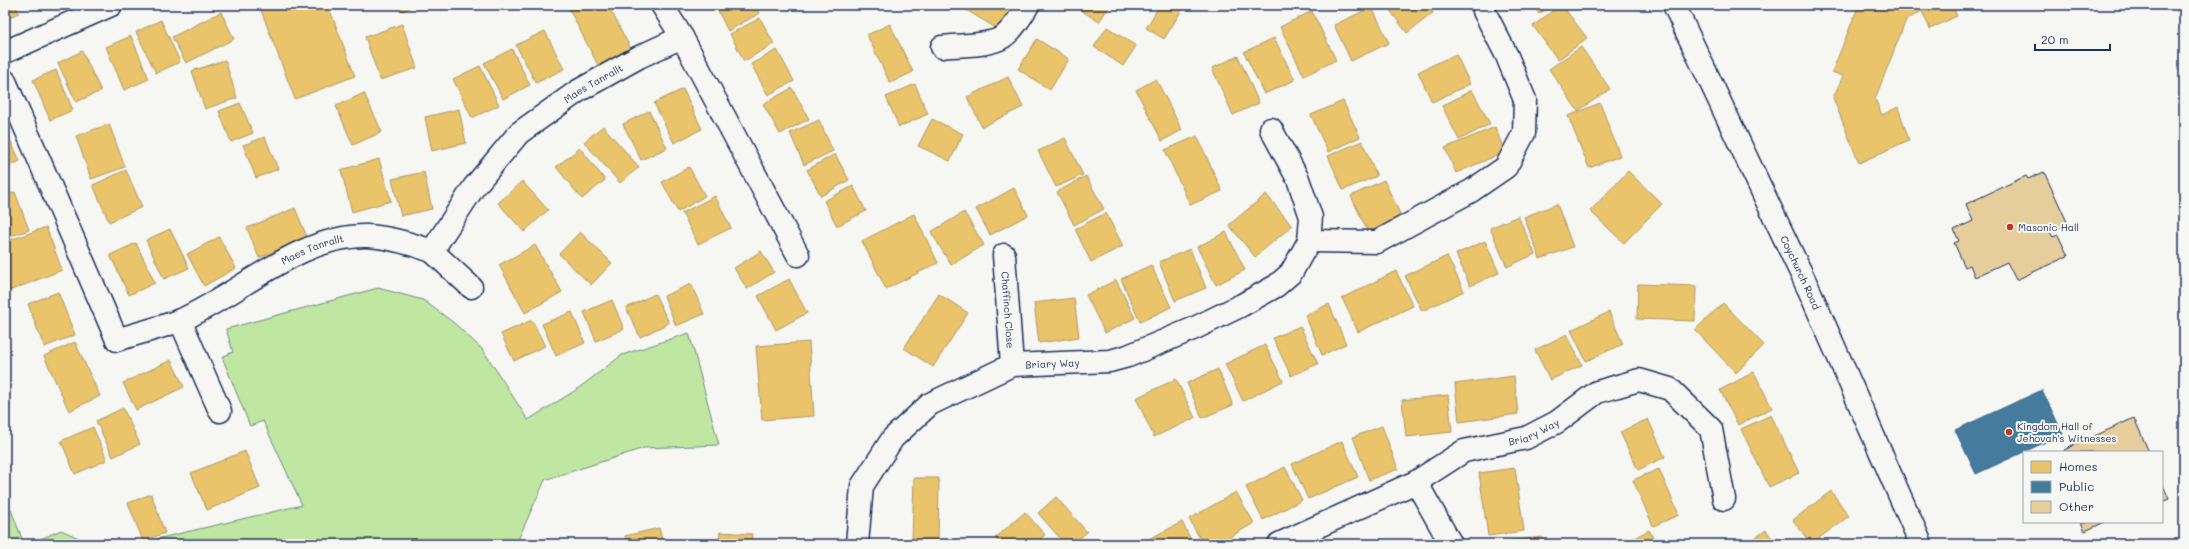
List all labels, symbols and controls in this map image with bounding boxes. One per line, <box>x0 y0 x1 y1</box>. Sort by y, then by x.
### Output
scale bar <box>2035 26 2110 52</box>
text: 20 m <box>2041 31 2069 47</box>
street label: Maes Tanrallt <box>561 60 625 106</box>
place label: Masonic Hall <box>2018 220 2079 234</box>
marker: Masonic Hall <box>2005 222 2015 232</box>
street label: Maes Tanrallt <box>278 231 345 268</box>
street label: Coychurch Road <box>1777 233 1824 312</box>
street label: Chaffinch Close <box>998 271 1018 349</box>
street label: Briary Way <box>1025 355 1080 371</box>
street label: Briary Way <box>1507 415 1561 449</box>
place label: Kingdom Hall of Jehovah's Witnesses <box>2017 419 2117 445</box>
marker: Kingdom Hall of Jehovah's Witnesses <box>2004 427 2014 437</box>
legend <box>2023 451 2163 523</box>
text: Homes <box>2059 458 2098 474</box>
text: Public <box>2059 478 2094 494</box>
text: Other <box>2059 498 2094 514</box>

